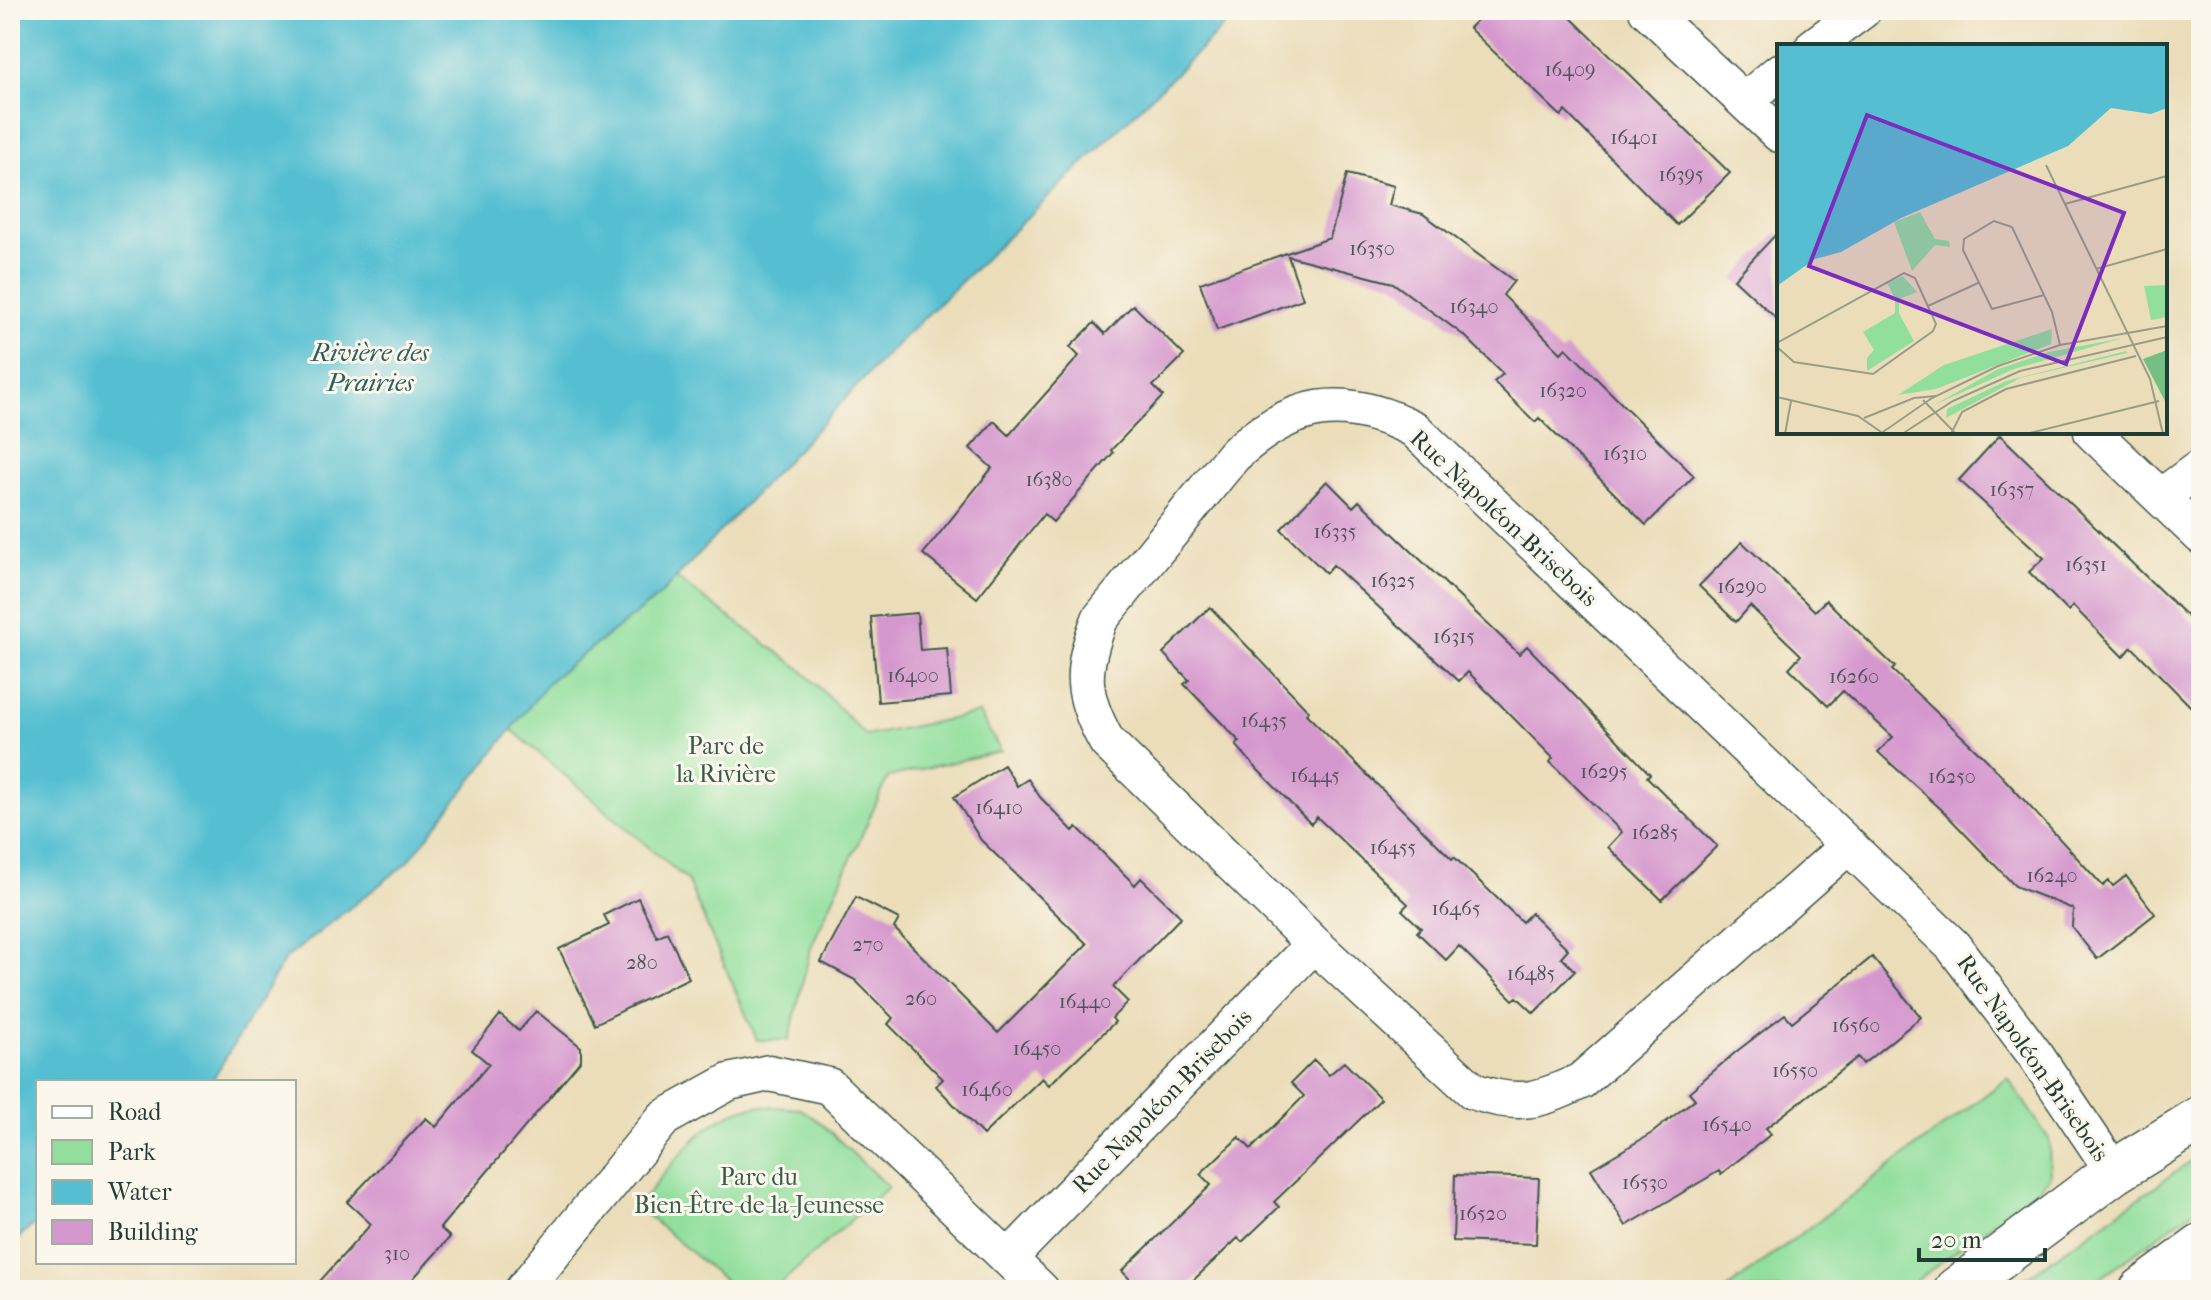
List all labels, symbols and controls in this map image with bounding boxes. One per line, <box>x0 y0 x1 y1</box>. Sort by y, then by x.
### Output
inset map <box>1777 44 2167 434</box>
house number: 16409 <box>1544 58 1596 81</box>
house number: 16401 <box>1610 126 1658 149</box>
house number: 16395 <box>1658 163 1704 186</box>
house number: 16350 <box>1349 237 1395 260</box>
house number: 16340 <box>1450 295 1498 318</box>
water label: Rivière des Prairies <box>309 337 430 398</box>
house number: 16320 <box>1539 379 1587 402</box>
street label: Rue Napoléon-Brisebois <box>1405 424 1604 612</box>
house number: 16310 <box>1603 442 1647 465</box>
house number: 16380 <box>1025 468 1073 491</box>
house number: 16357 <box>1990 478 2035 501</box>
house number: 16335 <box>1314 520 1356 543</box>
house number: 16351 <box>2065 553 2107 576</box>
house number: 16325 <box>1370 569 1416 592</box>
house number: 16290 <box>1717 575 1767 598</box>
house number: 16315 <box>1433 625 1475 648</box>
house number: 16400 <box>887 664 939 687</box>
house number: 16260 <box>1829 665 1879 688</box>
house number: 16435 <box>1241 709 1287 732</box>
park label: Parc de la Rivière <box>675 732 776 788</box>
house number: 16295 <box>1580 760 1628 783</box>
house number: 16445 <box>1290 764 1340 787</box>
house number: 16250 <box>1928 765 1976 788</box>
house number: 16410 <box>975 796 1023 819</box>
house number: 16285 <box>1632 821 1678 844</box>
house number: 16455 <box>1370 836 1416 859</box>
house number: 16240 <box>2026 864 2078 887</box>
house number: 16465 <box>1431 897 1481 920</box>
house number: 270 <box>853 933 883 956</box>
street label: Rue Napoléon-Brisebois <box>1951 949 2115 1167</box>
house number: 280 <box>626 951 658 974</box>
house number: 16485 <box>1507 962 1555 985</box>
house number: 260 <box>905 987 937 1010</box>
house number: 16440 <box>1059 990 1111 1013</box>
street label: Rue Napoléon-Brisebois <box>1067 1003 1258 1199</box>
house number: 16560 <box>1832 1014 1880 1037</box>
house number: 16450 <box>1013 1037 1061 1060</box>
house number: 16550 <box>1772 1059 1818 1082</box>
house number: 16460 <box>961 1078 1013 1101</box>
legend <box>36 1080 296 1264</box>
text: Road <box>108 1098 162 1126</box>
house number: 16540 <box>1702 1113 1752 1136</box>
text: Park <box>108 1138 156 1166</box>
park label: Parc du Bien-Être-de-la-Jeunesse <box>634 1163 884 1219</box>
house number: 16530 <box>1622 1171 1668 1194</box>
text: Water <box>107 1178 172 1206</box>
house number: 16520 <box>1459 1202 1507 1225</box>
scale bar <box>1919 1212 2045 1262</box>
text: Building <box>108 1218 199 1246</box>
text: 20 m <box>1931 1226 1982 1254</box>
house number: 310 <box>384 1242 410 1265</box>

